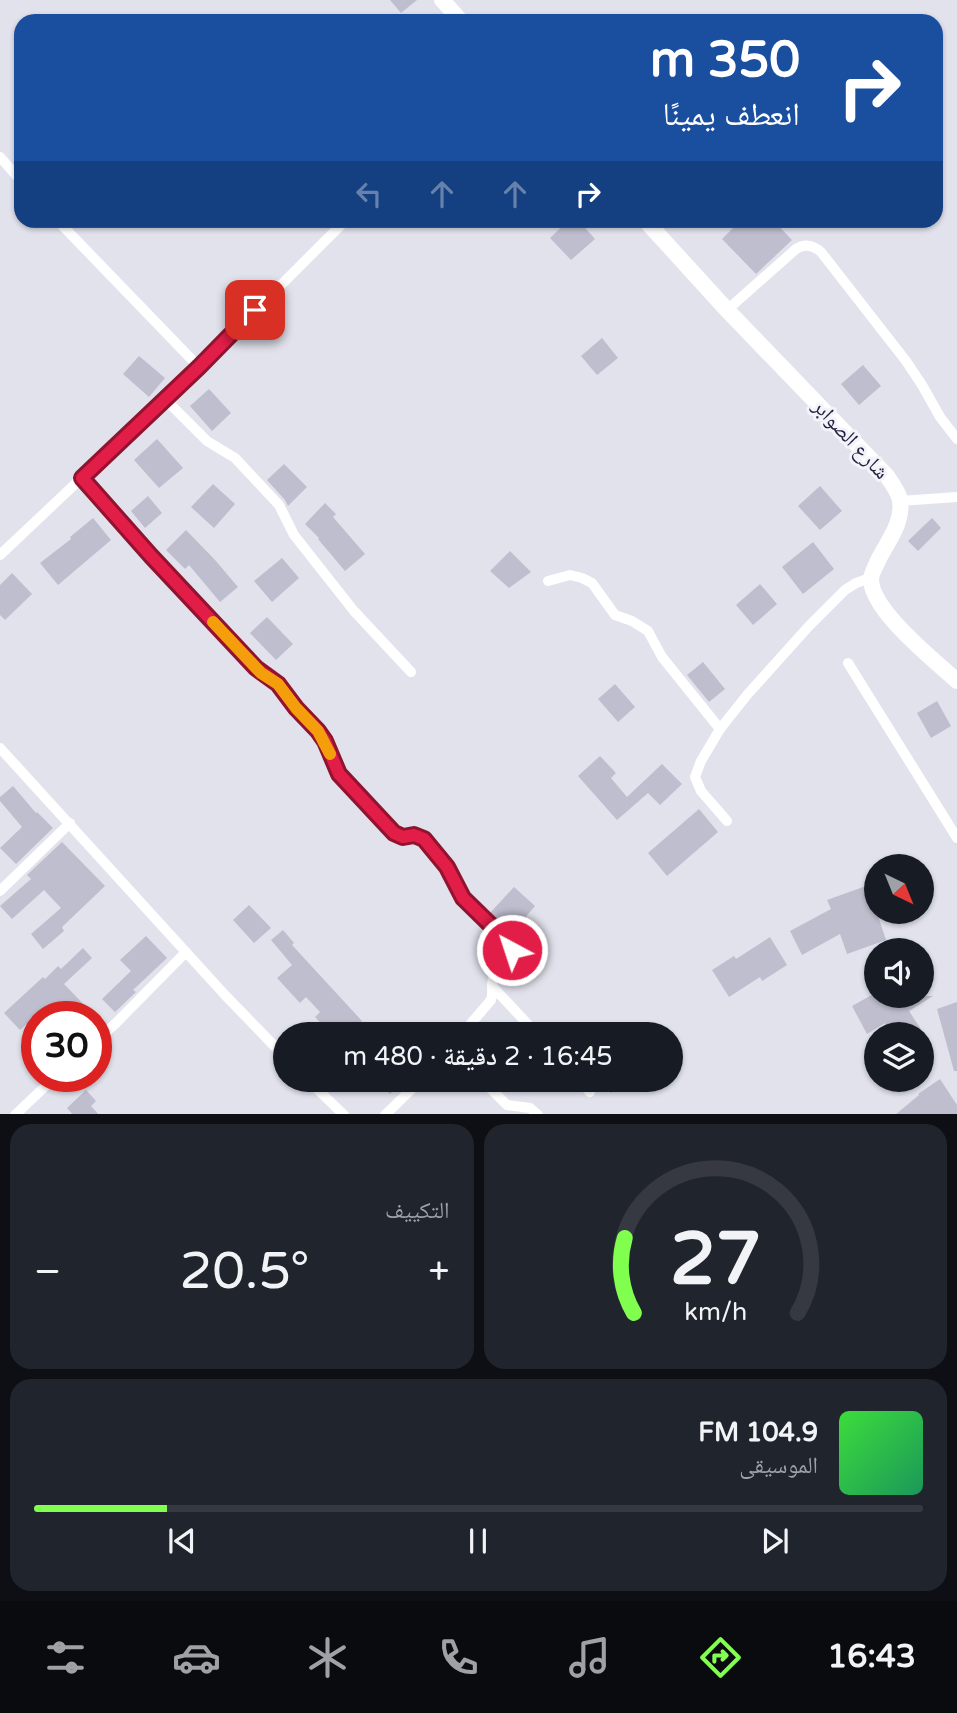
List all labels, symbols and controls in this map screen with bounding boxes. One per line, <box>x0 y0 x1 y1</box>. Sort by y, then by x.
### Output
text: 350 m <box>650 31 800 90</box>
icon: right <box>824 42 915 133</box>
text: انعطف يمينًا <box>663 96 800 134</box>
icon: left <box>350 175 388 213</box>
icon: ahead <box>423 175 461 213</box>
icon: ahead <box>496 175 534 213</box>
icon: right <box>569 175 607 213</box>
pin <box>225 280 285 340</box>
icon: arrive <box>236 291 274 329</box>
street label: شارع الصوابر <box>807 393 894 485</box>
north arrow <box>864 854 934 924</box>
map controls <box>864 854 934 1092</box>
position arrow <box>475 913 549 987</box>
button: sound <box>864 938 934 1008</box>
speed limit sign: 30 <box>21 1001 112 1092</box>
button: layers <box>864 1022 934 1092</box>
text: 16:45 · 2 دقيقة · 480 m <box>343 1041 613 1072</box>
text: التكييف <box>385 1197 450 1225</box>
text: 27 <box>670 1216 761 1304</box>
text: 20.5° <box>180 1240 310 1303</box>
text: − <box>34 1249 61 1295</box>
text: + <box>428 1249 450 1295</box>
text: km/h <box>684 1296 747 1326</box>
text: 104.9 FM <box>698 1417 818 1448</box>
text: الموسيقى <box>739 1452 818 1480</box>
icon: previous <box>163 1522 201 1560</box>
icon: pause <box>459 1522 497 1560</box>
icon: next <box>756 1522 794 1560</box>
icon: filters <box>41 1633 90 1682</box>
icon: car <box>172 1633 221 1682</box>
icon: climate <box>303 1633 352 1682</box>
icon: phone <box>434 1633 483 1682</box>
icon: music <box>565 1633 614 1682</box>
icon: directions <box>696 1633 745 1682</box>
text: 16:43 <box>827 1638 916 1676</box>

